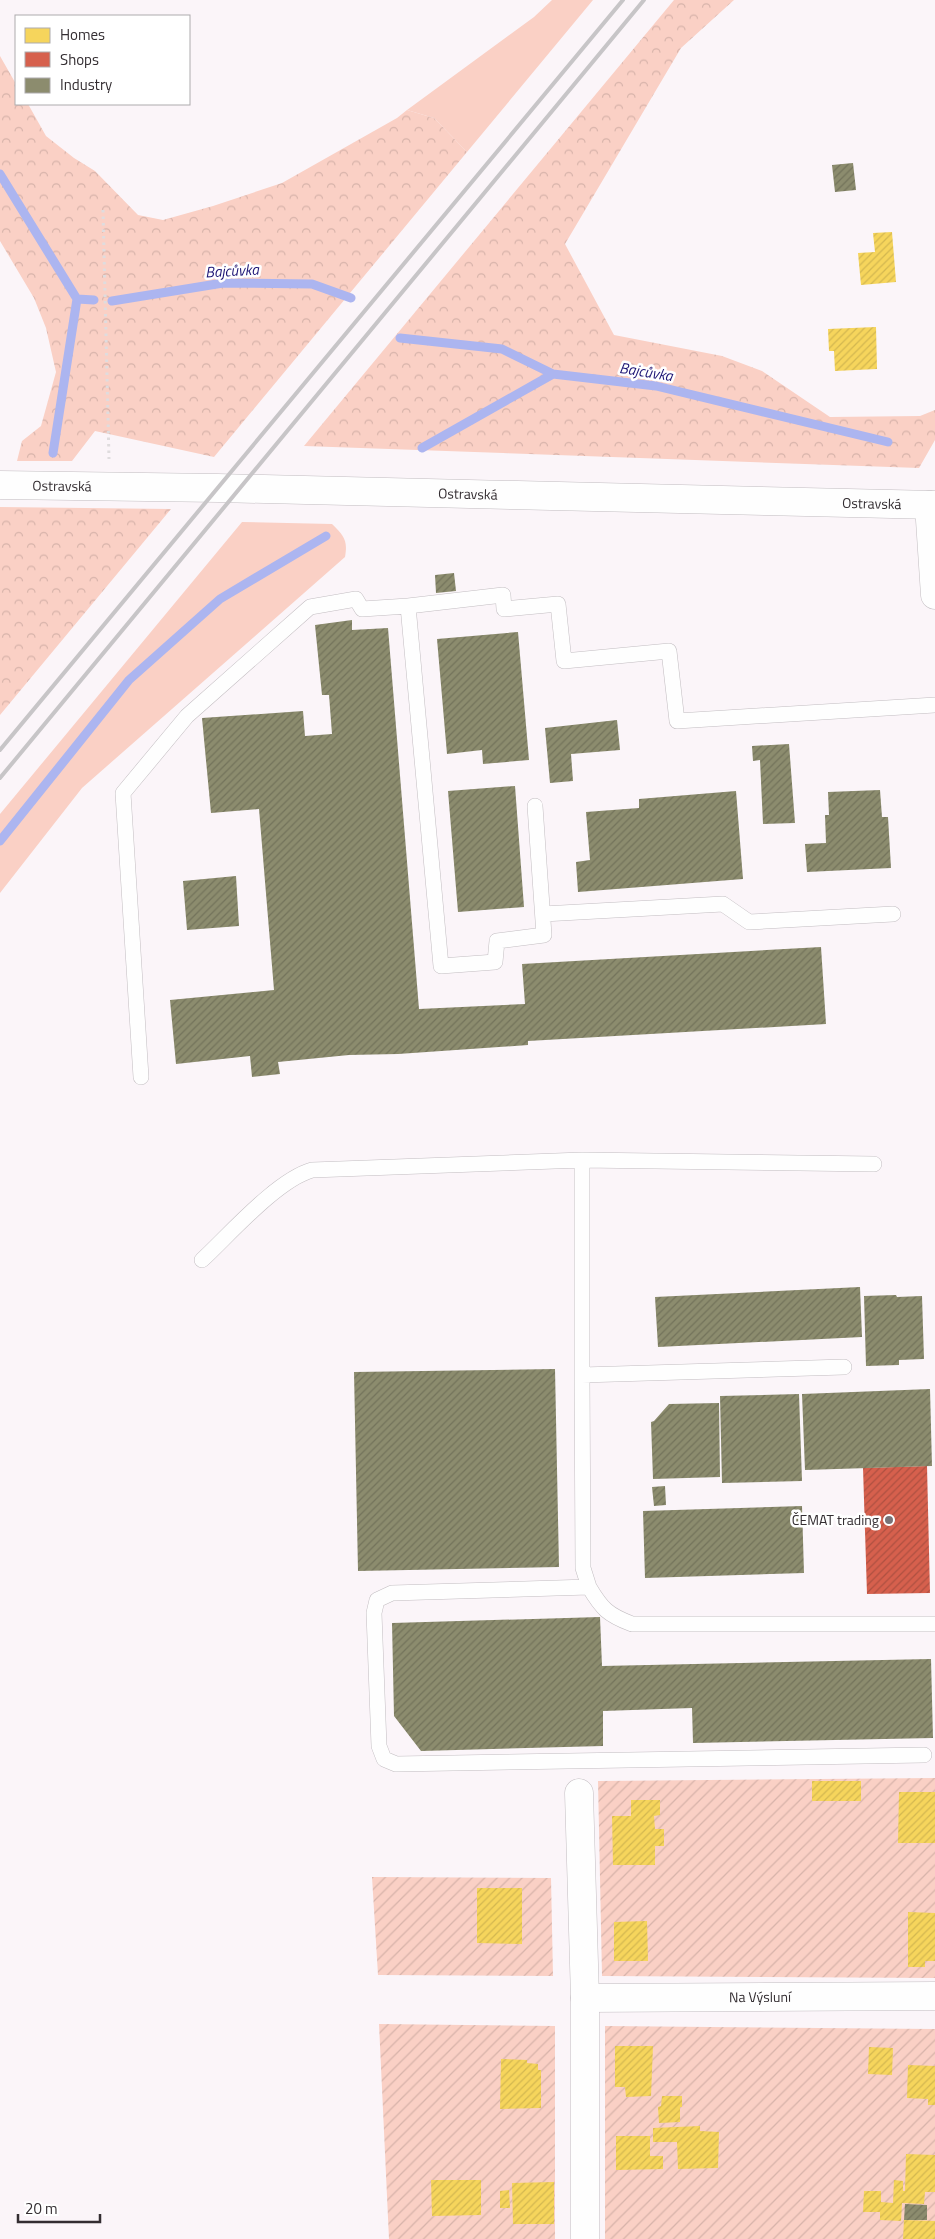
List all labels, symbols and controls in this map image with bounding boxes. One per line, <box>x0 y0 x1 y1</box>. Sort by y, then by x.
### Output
legend <box>15 15 190 105</box>
text: Homes <box>60 23 105 46</box>
text: Shops <box>60 48 99 71</box>
text: Industry <box>60 73 112 96</box>
water label: Bajcůvka <box>205 258 261 283</box>
water label: Bajcůvka <box>618 356 676 387</box>
street label: Ostravská <box>32 474 92 496</box>
street label: Ostravská <box>438 482 498 505</box>
street label: Ostravská <box>842 492 902 514</box>
place label: ČEMAT trading <box>792 1509 879 1530</box>
marker: ČEMAT trading <box>883 1514 895 1526</box>
street label: Na Výsluní <box>729 1986 792 2007</box>
scale bar <box>18 2192 100 2224</box>
text: 20 m <box>25 2197 58 2220</box>

